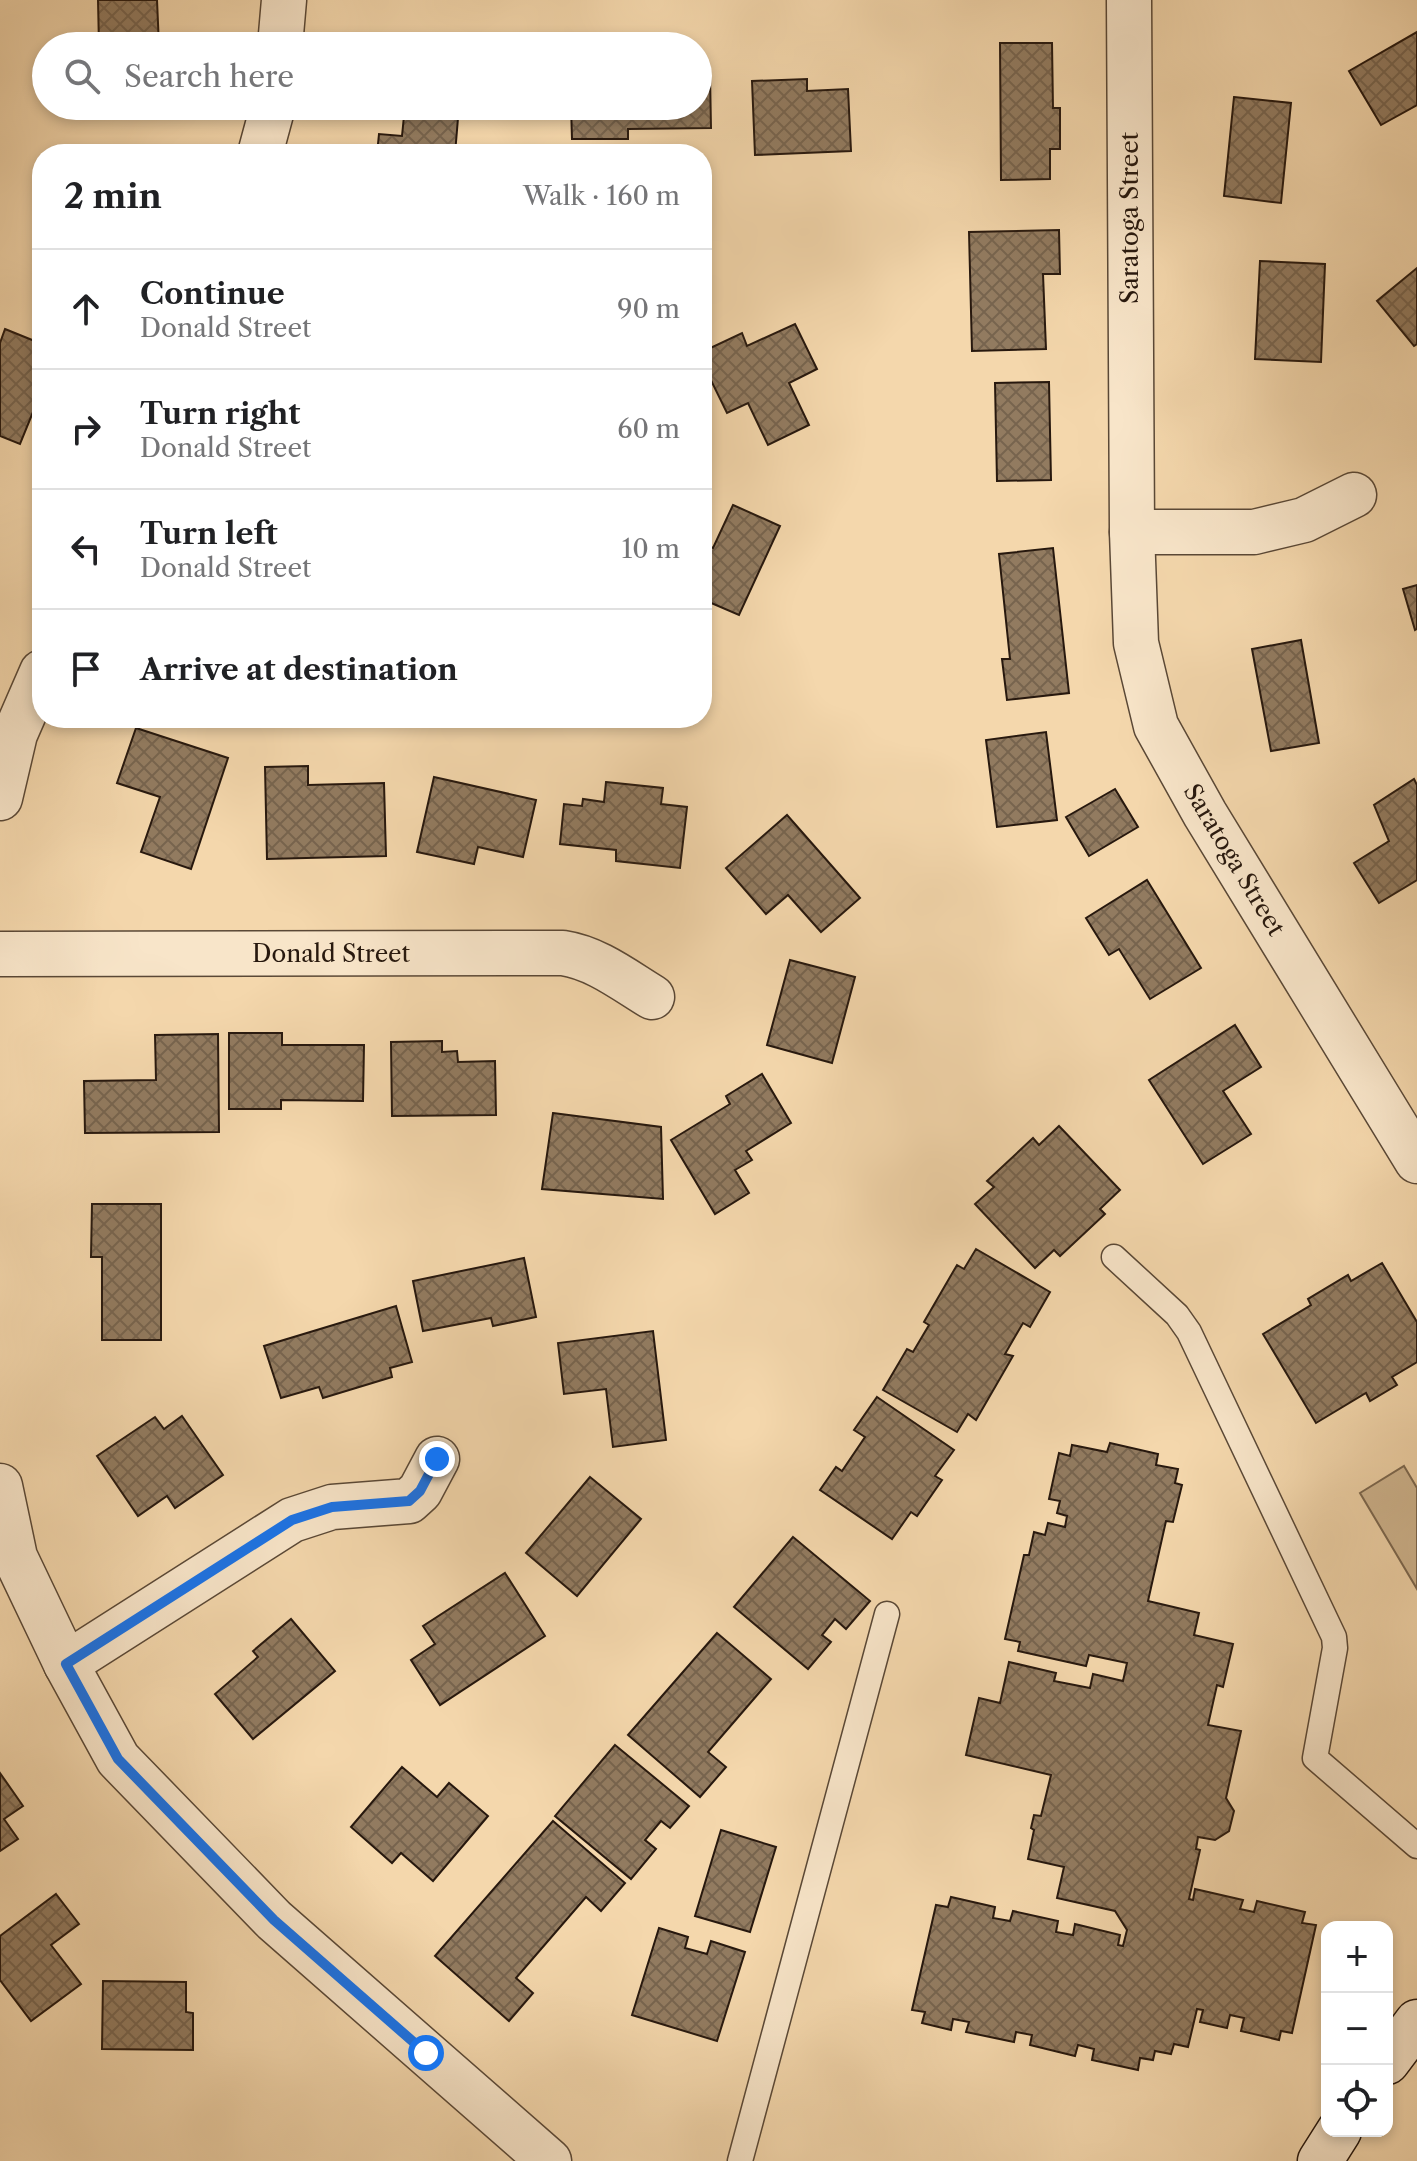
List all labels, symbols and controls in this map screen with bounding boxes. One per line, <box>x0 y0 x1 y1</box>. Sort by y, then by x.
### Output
search box <box>32 32 712 120</box>
icon: search <box>60 54 104 98</box>
text: Search here <box>124 58 294 95</box>
street label: Saratoga Street <box>1115 131 1144 304</box>
text: 2 min <box>64 175 162 217</box>
text: Walk · 160 m <box>523 180 680 212</box>
text: Continue <box>140 275 285 312</box>
icon: ahead <box>64 287 108 331</box>
text: 90 m <box>617 293 680 325</box>
text: Donald Street <box>140 312 311 344</box>
text: Turn right <box>140 395 300 432</box>
icon: right <box>64 407 108 451</box>
text: 60 m <box>617 413 680 445</box>
text: Donald Street <box>140 432 311 464</box>
text: Turn left <box>140 515 277 552</box>
icon: left <box>64 527 108 571</box>
text: 10 m <box>621 533 680 565</box>
text: Donald Street <box>140 552 311 584</box>
icon: arrive <box>64 647 108 691</box>
text: Arrive at destination <box>140 651 458 688</box>
street label: Saratoga Street <box>1178 778 1291 941</box>
street label: Donald Street <box>252 939 411 968</box>
route end <box>419 1441 455 1477</box>
map controls <box>1321 1921 1393 2137</box>
button: + <box>1321 1921 1393 1993</box>
button: − <box>1321 1993 1393 2065</box>
route start <box>408 2035 444 2071</box>
button: locate <box>1321 2065 1393 2137</box>

